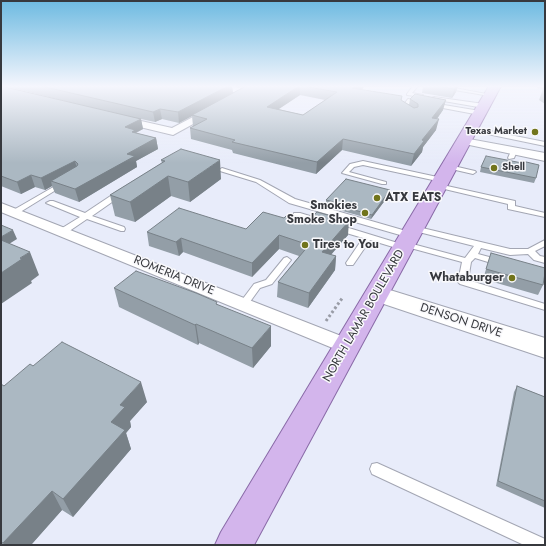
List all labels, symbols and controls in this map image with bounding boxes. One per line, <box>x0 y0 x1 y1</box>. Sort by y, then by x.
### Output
place label: Texas Market <box>466 126 527 138</box>
marker: Texas Market <box>530 127 540 137</box>
place label: Shell <box>502 162 525 174</box>
marker: Shell <box>489 163 499 173</box>
place label: ATX EATS <box>385 191 441 205</box>
marker: ATX EATS <box>372 193 382 203</box>
place label: Smokies Smoke Shop <box>287 199 357 227</box>
marker: Smokies Smoke Shop <box>360 208 370 218</box>
place label: Tires to You <box>313 238 379 252</box>
marker: Tires to You <box>300 240 310 250</box>
street label: NORTH LAMAR BOULEVARD <box>320 247 408 385</box>
street label: ROMERIA DRIVE <box>131 253 217 299</box>
place label: Whataburger <box>429 271 504 285</box>
marker: Whataburger <box>507 273 517 283</box>
street label: DENSON DRIVE <box>418 301 504 341</box>

